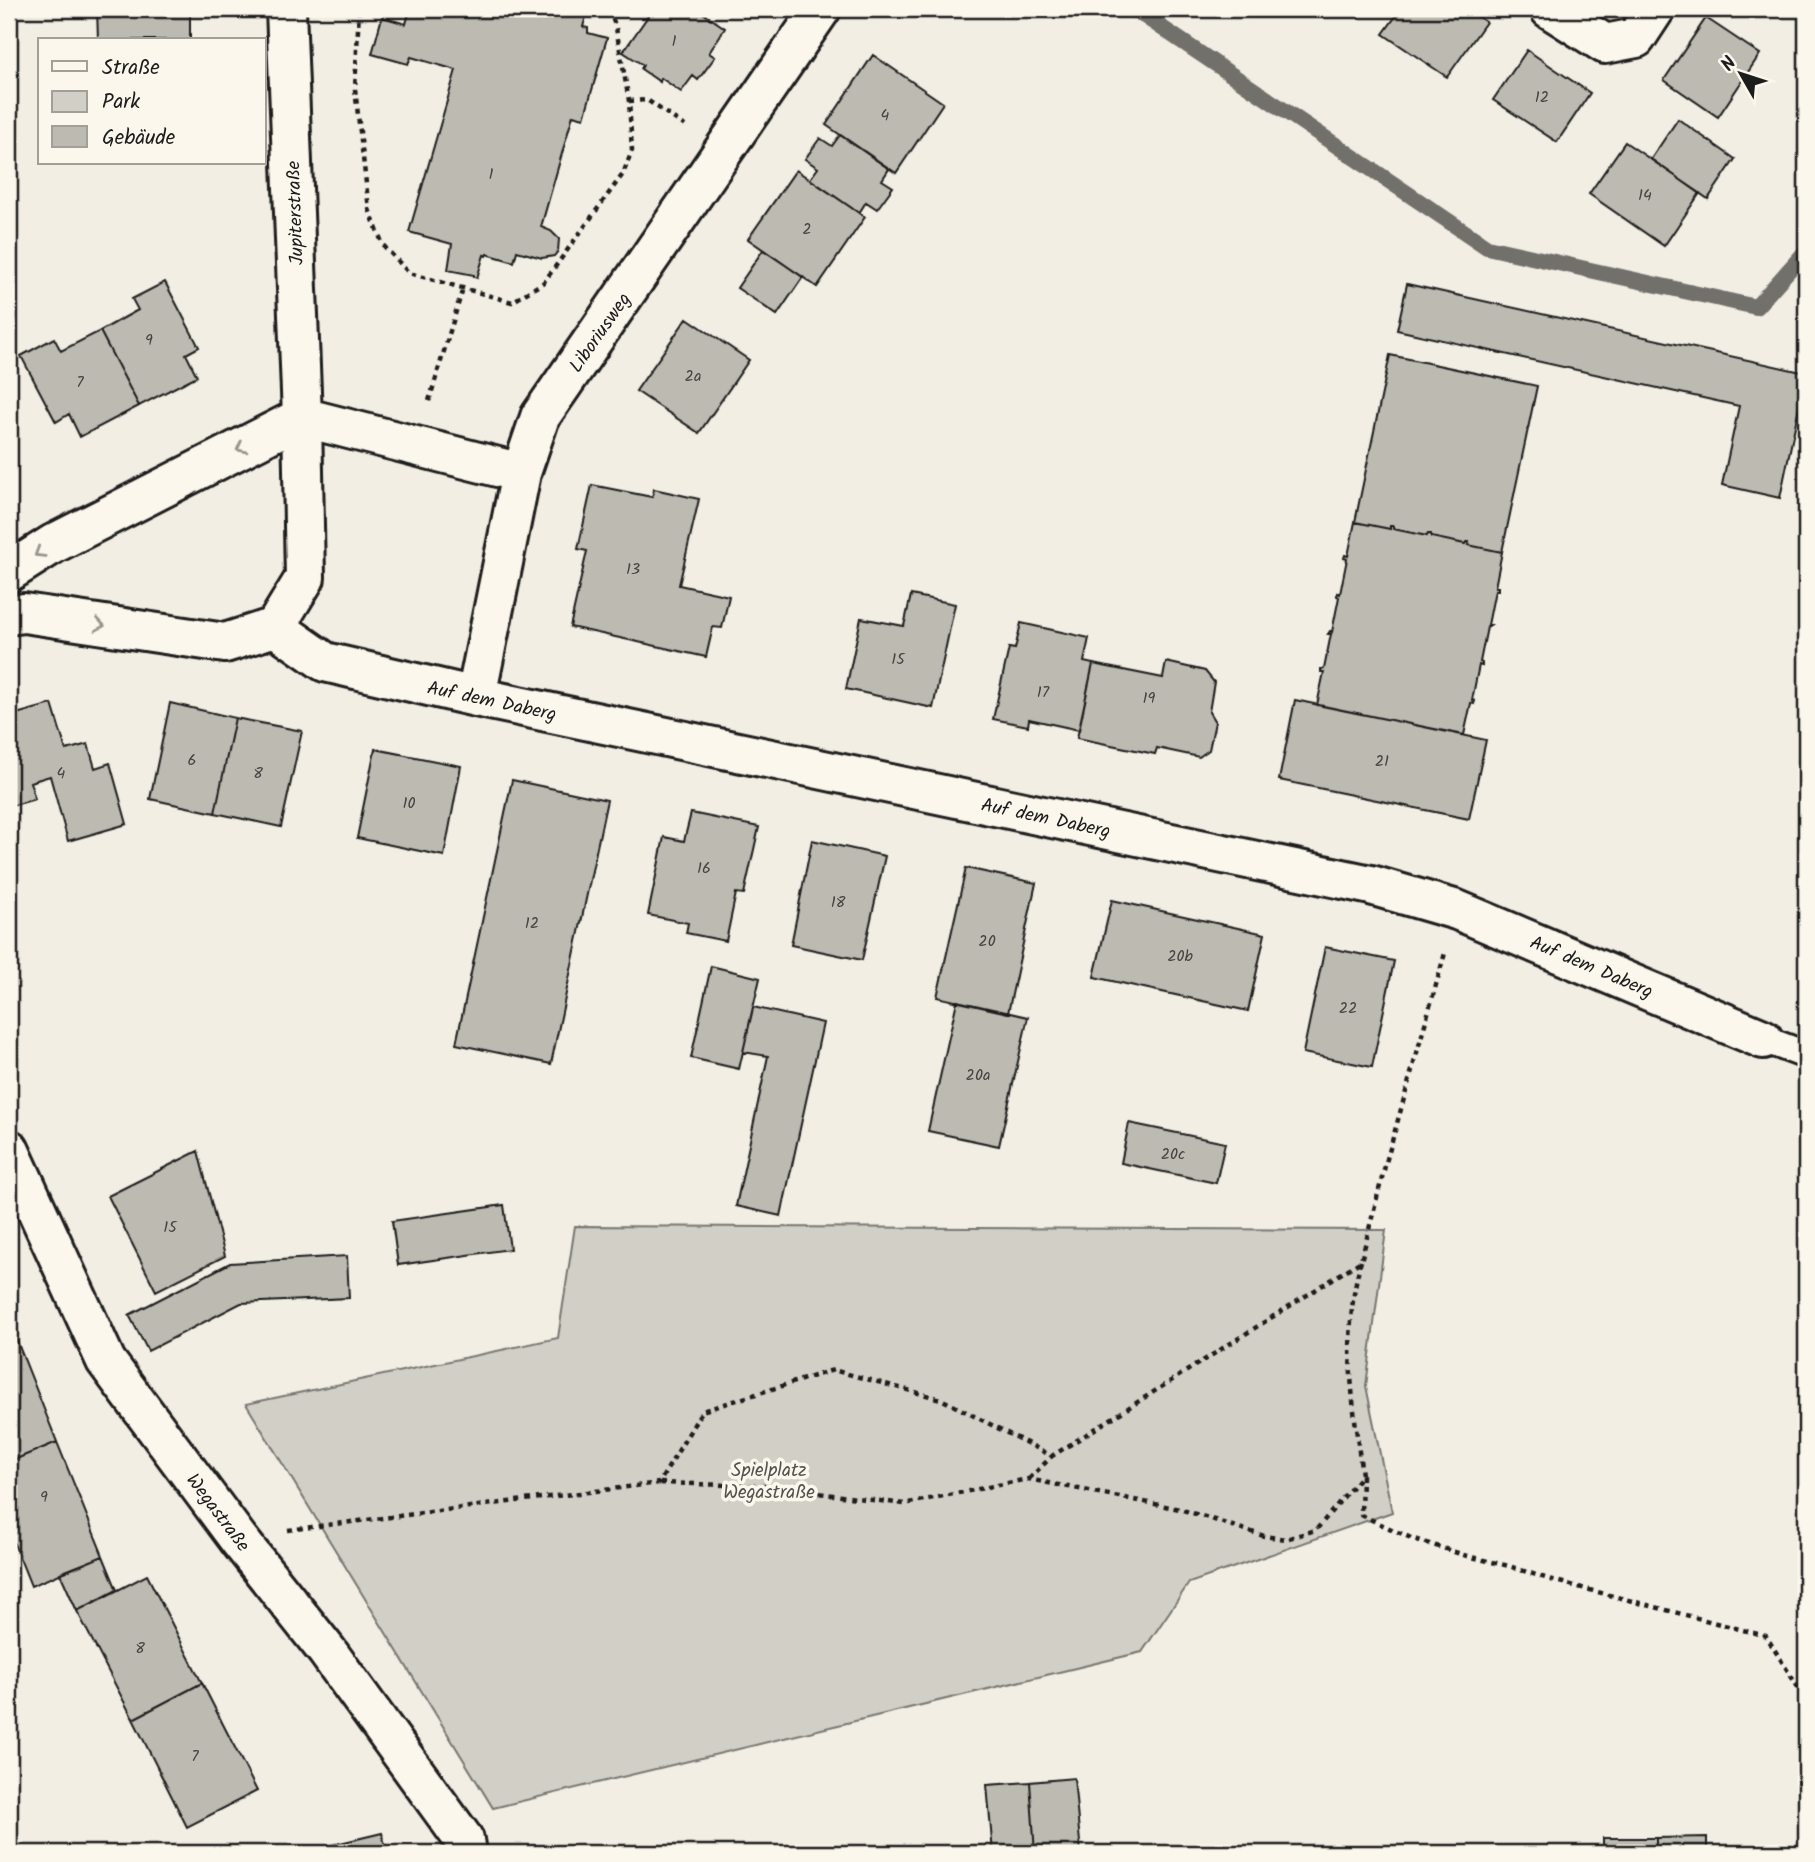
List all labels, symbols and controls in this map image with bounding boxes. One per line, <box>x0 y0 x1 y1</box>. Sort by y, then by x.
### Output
house number: 1 <box>671 29 677 54</box>
legend <box>38 38 266 164</box>
north arrow <box>1706 38 1776 108</box>
text: N <box>1714 50 1745 79</box>
text: Straße <box>102 52 160 85</box>
house number: 12 <box>1535 85 1549 110</box>
text: Park <box>102 86 140 119</box>
house number: 4 <box>881 103 890 128</box>
text: Gebäude <box>102 122 176 155</box>
street label: Jupiterstraße <box>279 160 313 265</box>
house number: 1 <box>488 162 494 187</box>
house number: 14 <box>1638 183 1652 208</box>
house number: 2 <box>802 217 812 242</box>
street label: Liboriusweg <box>562 287 639 379</box>
house number: 9 <box>145 328 153 353</box>
house number: 2a <box>685 364 701 389</box>
house number: 7 <box>76 370 84 395</box>
one-way arrow <box>236 440 248 454</box>
one-way arrow <box>34 544 47 557</box>
house number: 13 <box>626 557 640 582</box>
one-way arrow <box>95 617 106 632</box>
house number: 15 <box>891 647 906 672</box>
street label: Auf dem Daberg <box>424 674 559 730</box>
house number: 17 <box>1037 680 1050 705</box>
house number: 19 <box>1143 686 1156 711</box>
house number: 6 <box>188 748 196 773</box>
house number: 21 <box>1375 749 1389 774</box>
house number: 4 <box>57 761 66 786</box>
house number: 8 <box>253 761 263 786</box>
house number: 10 <box>402 791 416 816</box>
street label: Auf dem Daberg <box>978 791 1113 847</box>
house number: 16 <box>697 856 711 881</box>
house number: 18 <box>831 890 846 915</box>
house number: 12 <box>525 911 539 936</box>
street label: Auf dem Daberg <box>1525 928 1657 1007</box>
house number: 20 <box>978 929 996 954</box>
house number: 20b <box>1167 944 1193 969</box>
house number: 22 <box>1339 996 1357 1021</box>
house number: 20a <box>966 1063 990 1088</box>
house number: 20c <box>1161 1142 1185 1167</box>
house number: 15 <box>163 1215 178 1240</box>
park label: Spielplatz Wegastraße <box>723 1456 815 1508</box>
street label: Wegastraße <box>178 1468 257 1559</box>
house number: 9 <box>40 1485 48 1510</box>
house number: 8 <box>135 1636 145 1661</box>
house number: 7 <box>191 1744 199 1769</box>

